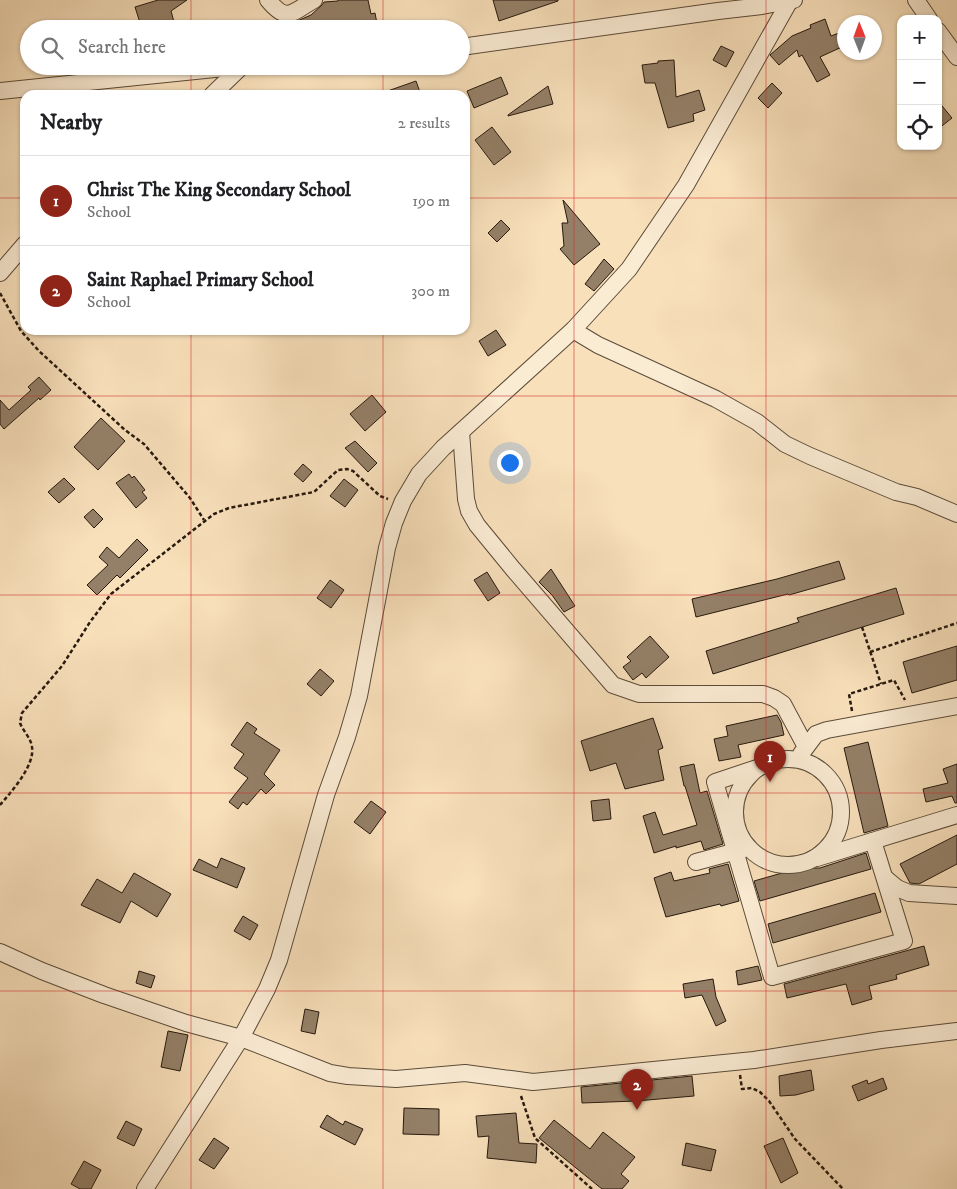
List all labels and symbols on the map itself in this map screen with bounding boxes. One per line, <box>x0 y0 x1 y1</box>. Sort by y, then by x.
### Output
north arrow <box>837 15 882 60</box>
your location <box>497 450 523 476</box>
pin: 1 <box>754 741 786 782</box>
pin: 2 <box>621 1069 653 1110</box>

